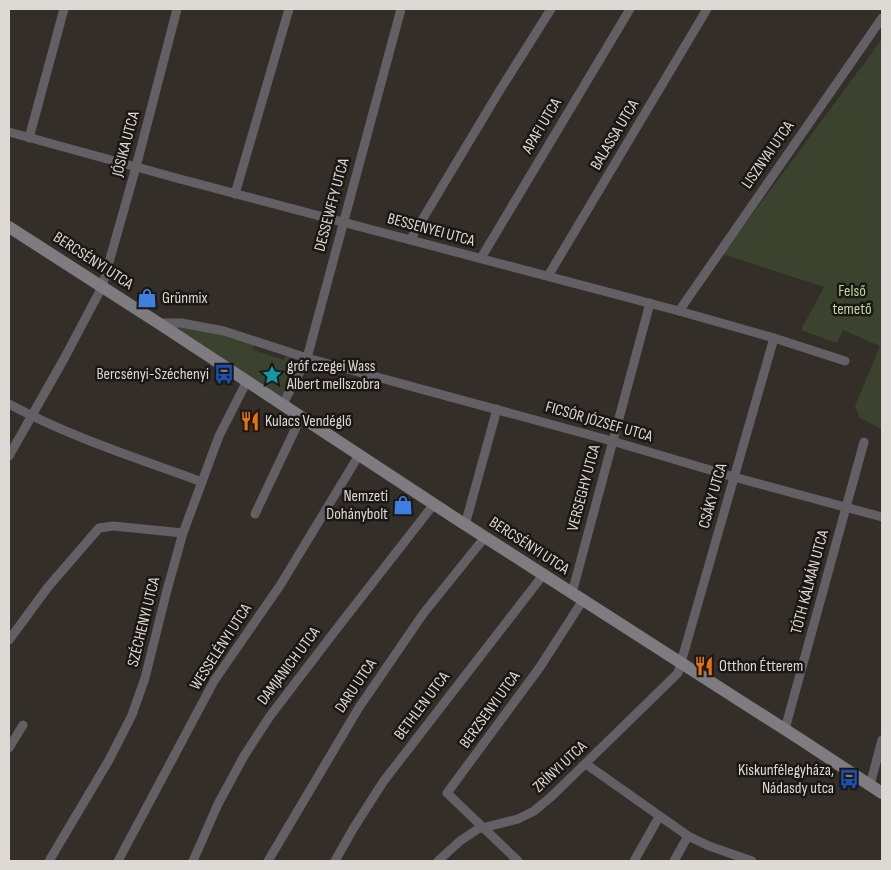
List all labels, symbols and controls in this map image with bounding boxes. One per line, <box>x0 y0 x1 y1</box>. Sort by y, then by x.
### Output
street label: APAFI UTCA <box>518 95 566 158</box>
street label: BALASSA UTCA <box>587 96 643 174</box>
street label: JÓSIKA UTCA <box>108 109 144 180</box>
street label: LISZNYAI UTCA <box>738 117 798 192</box>
street label: DESSEWFFY UTCA <box>310 156 354 254</box>
street label: BESSENYEI UTCA <box>385 209 477 251</box>
street label: BERCSÉNYI UTCA <box>49 228 137 294</box>
park label: Felső temető <box>832 282 872 319</box>
shop icon: Grünmix <box>136 287 158 309</box>
place label: Grünmix <box>162 289 207 308</box>
place label: gróf czegei Wass Albert mellszobra <box>286 357 380 394</box>
bus stop icon: Bercsényi-Széchenyi <box>213 363 235 385</box>
place icon: gróf czegei Wass Albert mellszobra <box>261 364 283 386</box>
place label: Bercsényi-Széchenyi <box>96 365 209 384</box>
street label: FICSÓR JÓZSEF UTCA <box>543 398 655 446</box>
restaurant icon: Kulacs Vendéglő <box>239 410 261 432</box>
place label: Kulacs Vendéglő <box>265 412 352 431</box>
street label: VERSEGHY UTCA <box>563 443 605 533</box>
street label: CSÁKY UTCA <box>695 461 731 531</box>
place label: Nemzeti Dohánybolt <box>326 487 388 524</box>
shop icon: Nemzeti Dohánybolt <box>392 494 414 516</box>
street label: BERCSÉNYI UTCA <box>485 513 573 579</box>
street label: TÓTH KÁLMÁN UTCA <box>787 528 833 636</box>
street label: SZÉCHENYI UTCA <box>124 575 164 669</box>
street label: WESSELÉNYI UTCA <box>186 600 256 694</box>
street label: DAMJANICH UTCA <box>254 623 325 709</box>
street label: DARU UTCA <box>331 655 381 717</box>
restaurant icon: Otthon Étterem <box>693 655 715 677</box>
place label: Otthon Étterem <box>719 657 803 676</box>
street label: BETHLEN UTCA <box>390 668 454 744</box>
street label: BERZSENYI UTCA <box>456 668 524 752</box>
street label: ZRÍNYI UTCA <box>529 737 591 797</box>
place label: Kiskunfélegyháza, Nádasdy utca <box>738 761 834 798</box>
bus stop icon: Kiskunfélegyháza, Nádasdy utca <box>838 768 860 790</box>

